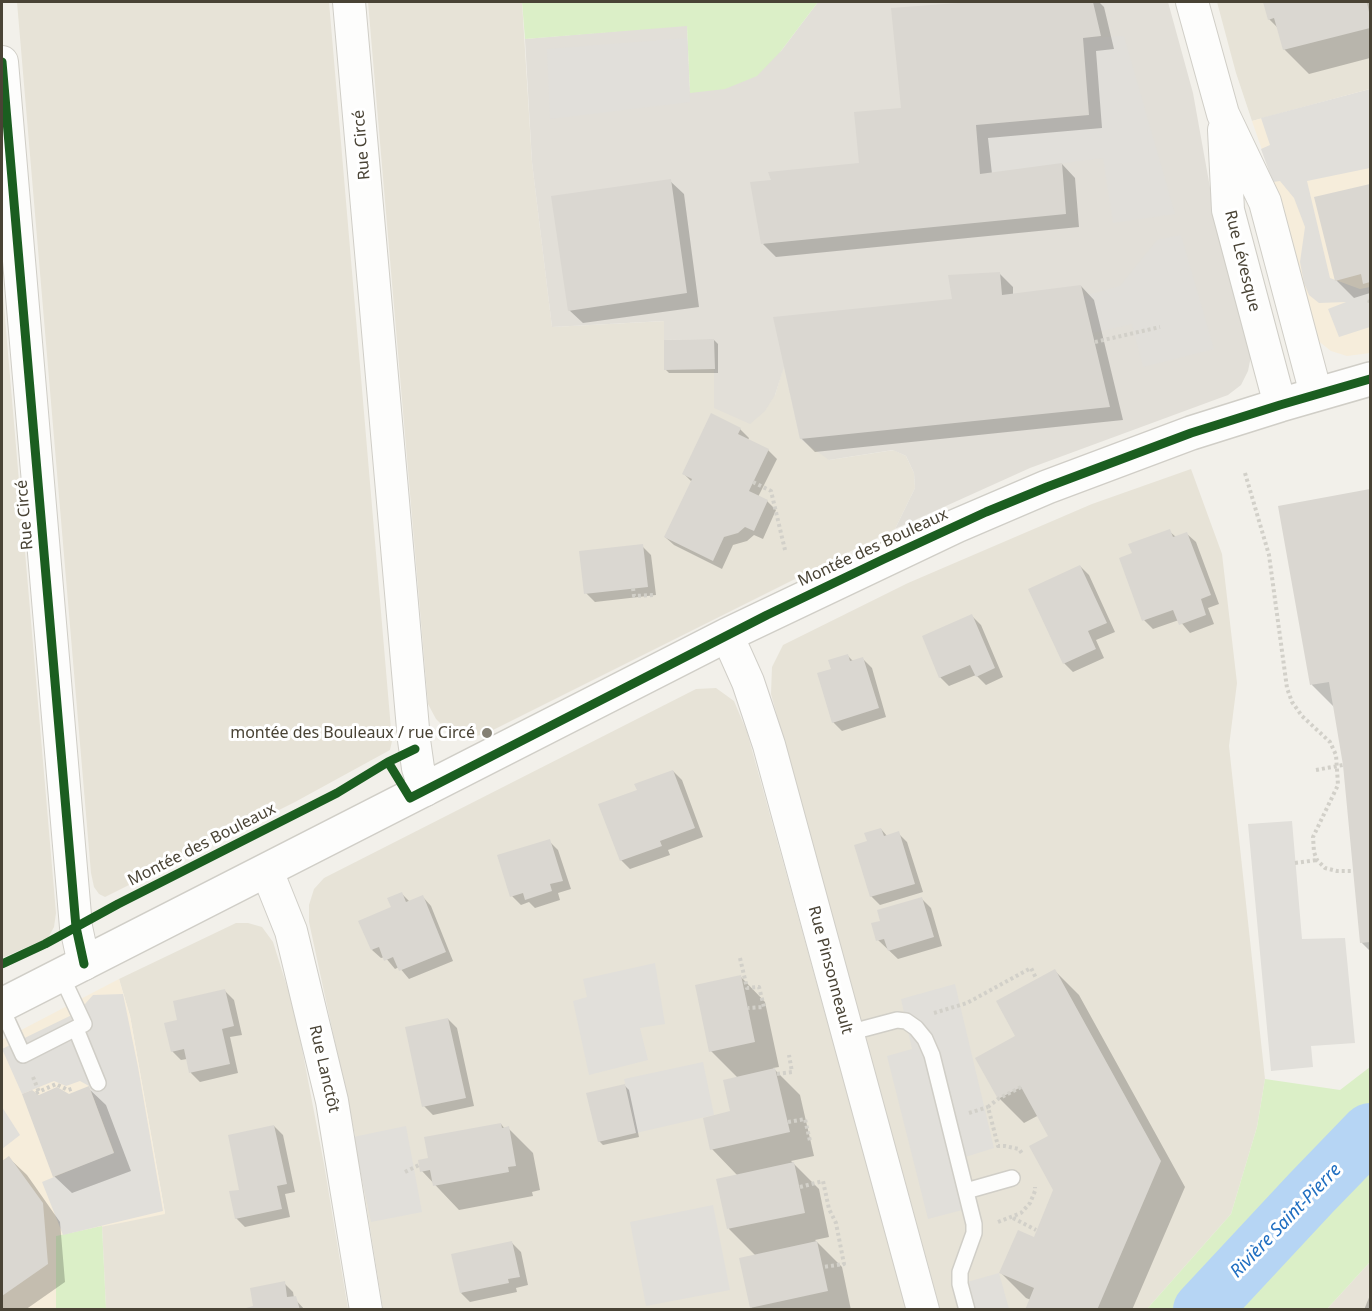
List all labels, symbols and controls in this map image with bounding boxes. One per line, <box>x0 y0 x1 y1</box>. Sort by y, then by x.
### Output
street label: Rue Circé <box>349 109 375 181</box>
street label: Rue Lévesque <box>1220 208 1264 314</box>
street label: Rue Circé <box>12 479 38 551</box>
street label: Montée des Bouleaux <box>795 505 951 591</box>
place label: montée des Bouleaux / rue Circé <box>230 723 475 743</box>
marker: montée des Bouleaux / rue Circé <box>480 726 494 740</box>
street label: Montée des Bouleaux <box>125 799 279 891</box>
street label: Rue Pinsonneault <box>804 904 856 1036</box>
street label: Rue Lanctôt <box>305 1023 343 1115</box>
water label: Rivière Saint-Pierre <box>1226 1159 1346 1283</box>

